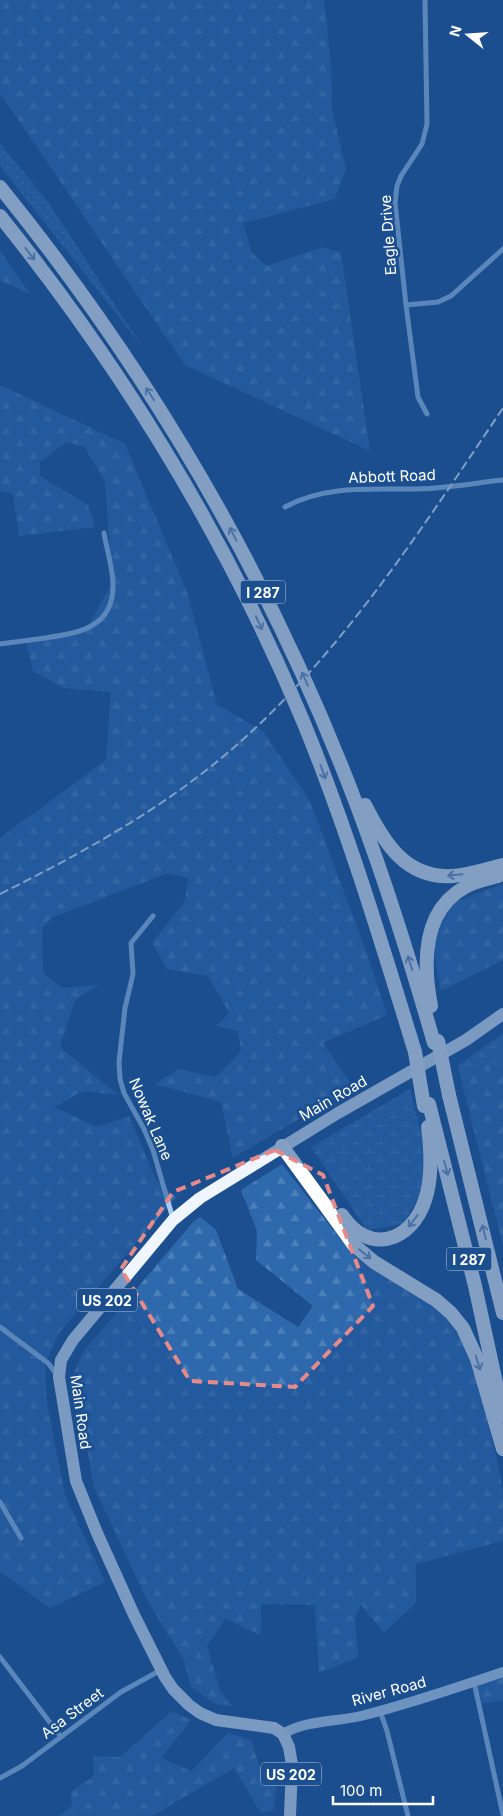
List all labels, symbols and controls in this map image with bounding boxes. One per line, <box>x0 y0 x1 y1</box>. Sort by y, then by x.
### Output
north arrow <box>443 10 493 60</box>
text: N <box>445 23 465 39</box>
street label: Eagle Drive <box>376 194 400 276</box>
one-way arrow <box>25 247 36 260</box>
one-way arrow <box>145 387 155 401</box>
street label: Abbott Road <box>348 465 436 487</box>
one-way arrow <box>228 526 238 541</box>
road number: I 287 <box>240 580 286 604</box>
one-way arrow <box>254 615 264 630</box>
one-way arrow <box>299 672 309 687</box>
one-way arrow <box>319 764 328 779</box>
one-way arrow <box>448 870 464 880</box>
one-way arrow <box>405 955 414 971</box>
street label: Main Road <box>296 1071 370 1125</box>
street label: Nowak Lane <box>125 1075 177 1163</box>
one-way arrow <box>442 1159 451 1175</box>
one-way arrow <box>408 1214 419 1227</box>
one-way arrow <box>479 1224 488 1240</box>
road number: I 287 <box>446 1248 492 1270</box>
one-way arrow <box>358 1249 371 1260</box>
road number: US 202 <box>77 1288 137 1312</box>
one-way arrow <box>474 1355 484 1371</box>
street label: Main Road <box>66 1374 96 1450</box>
street label: River Road <box>350 1672 428 1710</box>
street label: Asa Street <box>37 1683 107 1743</box>
road number: US 202 <box>261 1762 321 1786</box>
scale bar <box>333 1774 433 1806</box>
text: 100 m <box>340 1781 382 1800</box>

